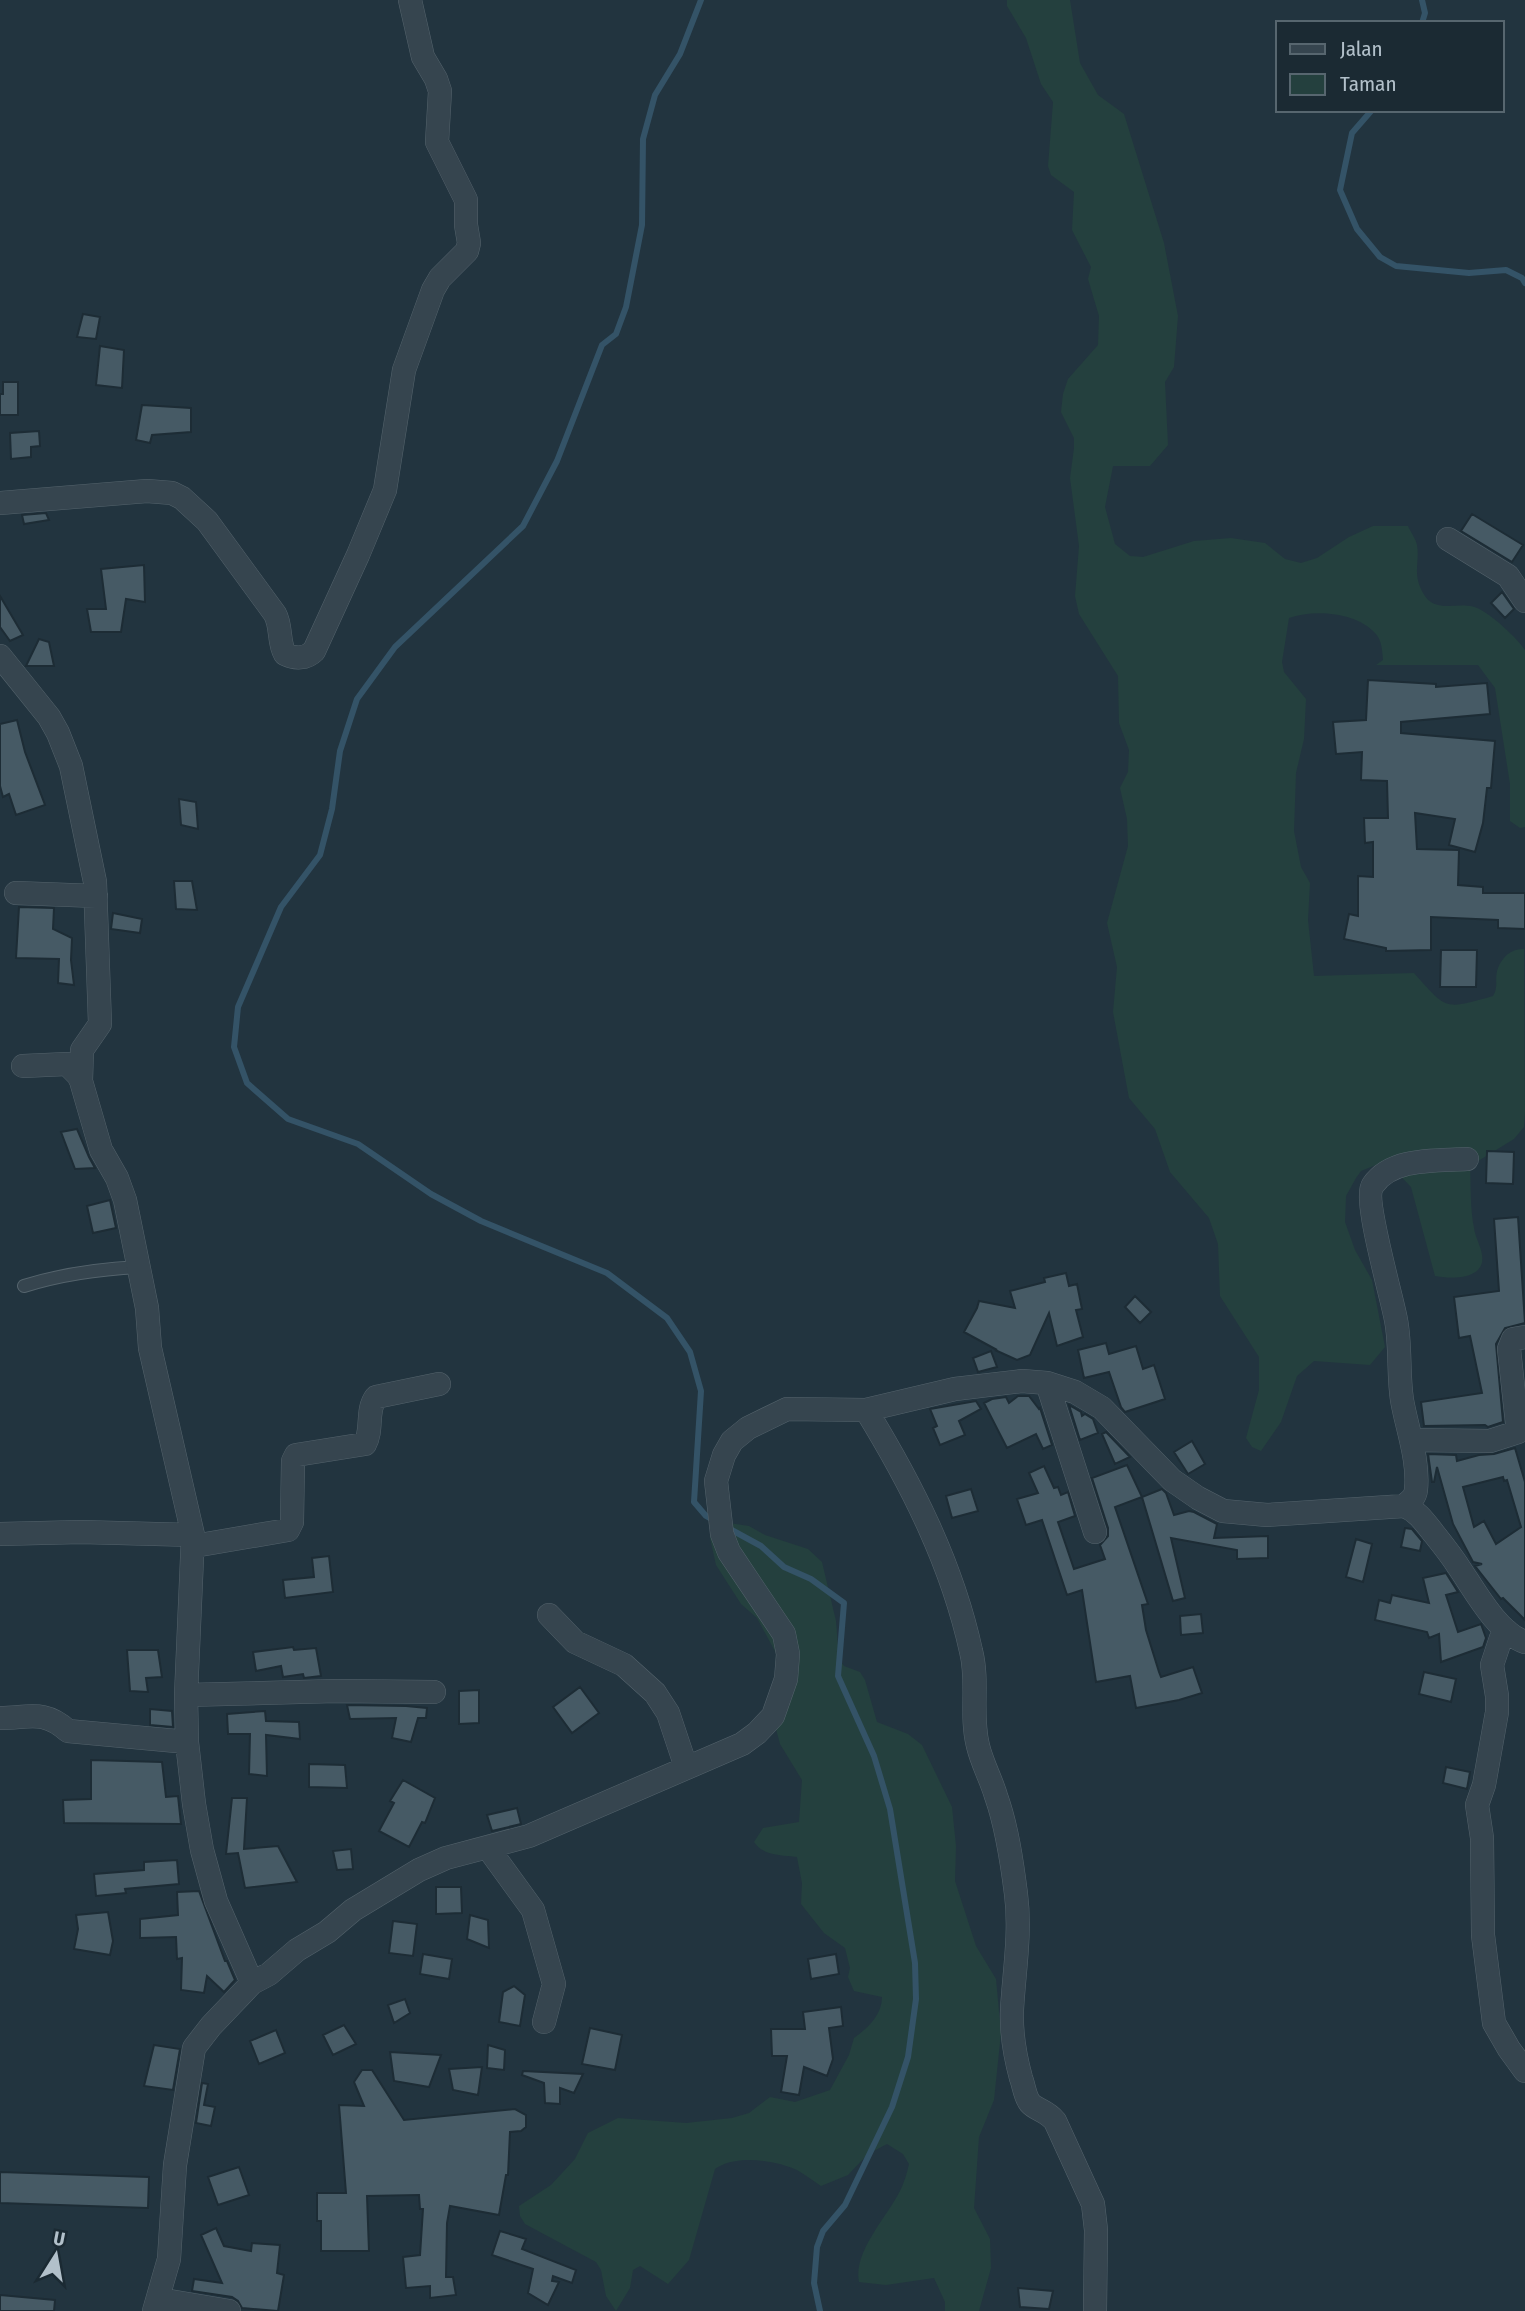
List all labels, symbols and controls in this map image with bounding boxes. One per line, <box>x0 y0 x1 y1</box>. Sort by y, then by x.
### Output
legend <box>1276 21 1504 112</box>
text: Jalan <box>1340 36 1383 62</box>
text: Taman <box>1340 71 1396 97</box>
north arrow <box>21 2220 91 2290</box>
text: U <box>51 2226 67 2251</box>

